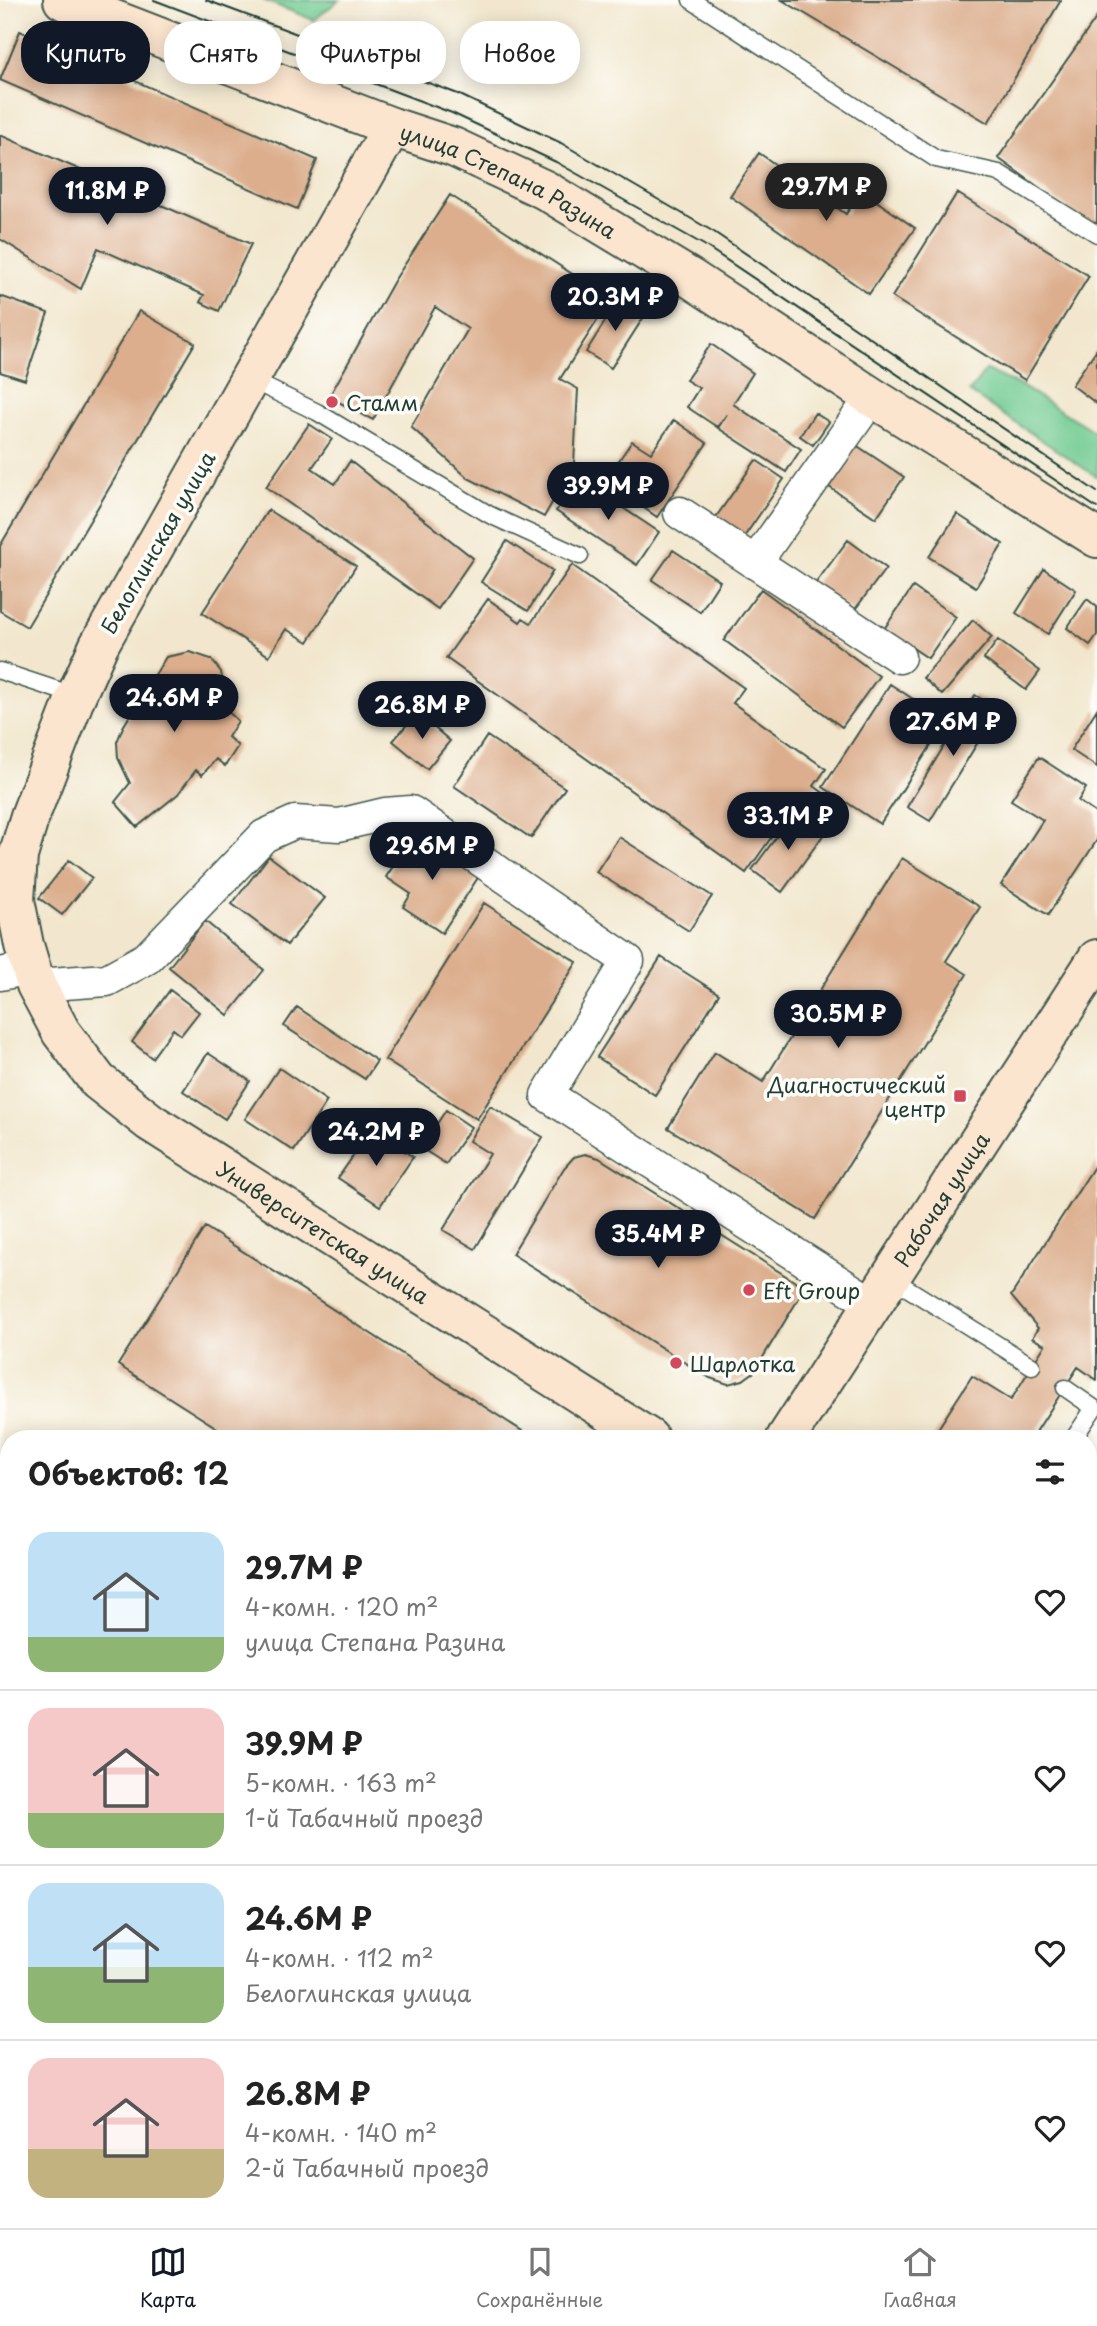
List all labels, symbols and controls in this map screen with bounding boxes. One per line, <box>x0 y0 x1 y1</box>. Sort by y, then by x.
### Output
chip: Купить <box>21 21 150 84</box>
chip: Снять <box>164 21 282 84</box>
chip: Фильтры <box>296 21 446 84</box>
chip: Новое <box>460 21 580 84</box>
street label: улица Степана Разина <box>396 115 624 246</box>
pin: 29.7M ₽ <box>761 164 891 223</box>
pin: 11.8M ₽ <box>42 168 172 227</box>
text: 29.7M ₽ <box>781 168 871 203</box>
text: 11.8M ₽ <box>65 172 149 207</box>
pin: 20.3M ₽ <box>550 274 680 333</box>
text: 20.3M ₽ <box>567 278 663 313</box>
place label: Стамм <box>346 386 418 418</box>
marker: Стамм <box>324 394 340 410</box>
street label: Белоглинская улица <box>91 444 223 639</box>
pin: 39.9M ₽ <box>543 462 673 522</box>
text: 39.9M ₽ <box>563 467 653 502</box>
pin: 24.6M ₽ <box>109 674 239 734</box>
text: 24.6M ₽ <box>125 679 223 714</box>
pin: 26.8M ₽ <box>357 682 487 741</box>
text: 26.8M ₽ <box>374 686 470 721</box>
pin: 27.6M ₽ <box>888 698 1018 758</box>
text: 27.6M ₽ <box>906 703 1000 738</box>
pin: 33.1M ₽ <box>723 792 853 852</box>
text: 33.1M ₽ <box>743 797 833 832</box>
pin: 29.6M ₽ <box>367 822 497 882</box>
text: 29.6M ₽ <box>386 827 478 862</box>
pin: 30.5M ₽ <box>773 990 903 1050</box>
text: 30.5M ₽ <box>790 995 886 1030</box>
place label: Диагностический центр <box>767 1068 946 1124</box>
marker: Диагностический центр <box>952 1088 968 1104</box>
pin: 24.2M ₽ <box>311 1108 441 1168</box>
text: 24.2M ₽ <box>327 1113 425 1148</box>
street label: Рабочая улица <box>886 1125 997 1273</box>
street label: Университетская улица <box>211 1152 436 1312</box>
pin: 35.4M ₽ <box>593 1210 723 1270</box>
text: 35.4M ₽ <box>611 1215 705 1250</box>
place label: Eft Group <box>763 1274 860 1306</box>
marker: Eft Group <box>741 1282 757 1298</box>
place label: Шарлотка <box>690 1347 796 1379</box>
marker: Шарлотка <box>668 1355 684 1371</box>
text: Объектов: 12 <box>28 1450 229 1495</box>
icon: filters <box>1031 1453 1069 1491</box>
text: 29.7M ₽ <box>245 1544 362 1589</box>
icon: home <box>84 1560 168 1644</box>
icon: heart <box>1031 1583 1069 1621</box>
text: 4-комн. · 120 m² <box>245 1589 438 1624</box>
text: улица Степана Разина <box>245 1624 505 1659</box>
text: 39.9M ₽ <box>245 1720 363 1765</box>
icon: home <box>84 1736 168 1820</box>
icon: heart <box>1031 1759 1069 1797</box>
text: 5-комн. · 163 m² <box>245 1765 437 1800</box>
text: 1-й Табачный проезд <box>245 1800 483 1835</box>
text: 24.6M ₽ <box>245 1895 372 1940</box>
icon: home <box>84 1911 168 1995</box>
icon: heart <box>1031 1934 1069 1972</box>
text: 4-комн. · 112 m² <box>245 1940 434 1975</box>
text: Белоглинская улица <box>245 1975 471 2010</box>
text: 26.8M ₽ <box>245 2070 370 2115</box>
icon: home <box>84 2086 168 2170</box>
icon: heart <box>1031 2109 1069 2147</box>
text: 4-комн. · 140 m² <box>245 2115 437 2150</box>
text: 2-й Табачный проезд <box>245 2150 489 2185</box>
tab: Карта <box>140 2243 196 2313</box>
tab: Сохранённые <box>476 2243 603 2313</box>
tab: Главная <box>883 2243 957 2313</box>

